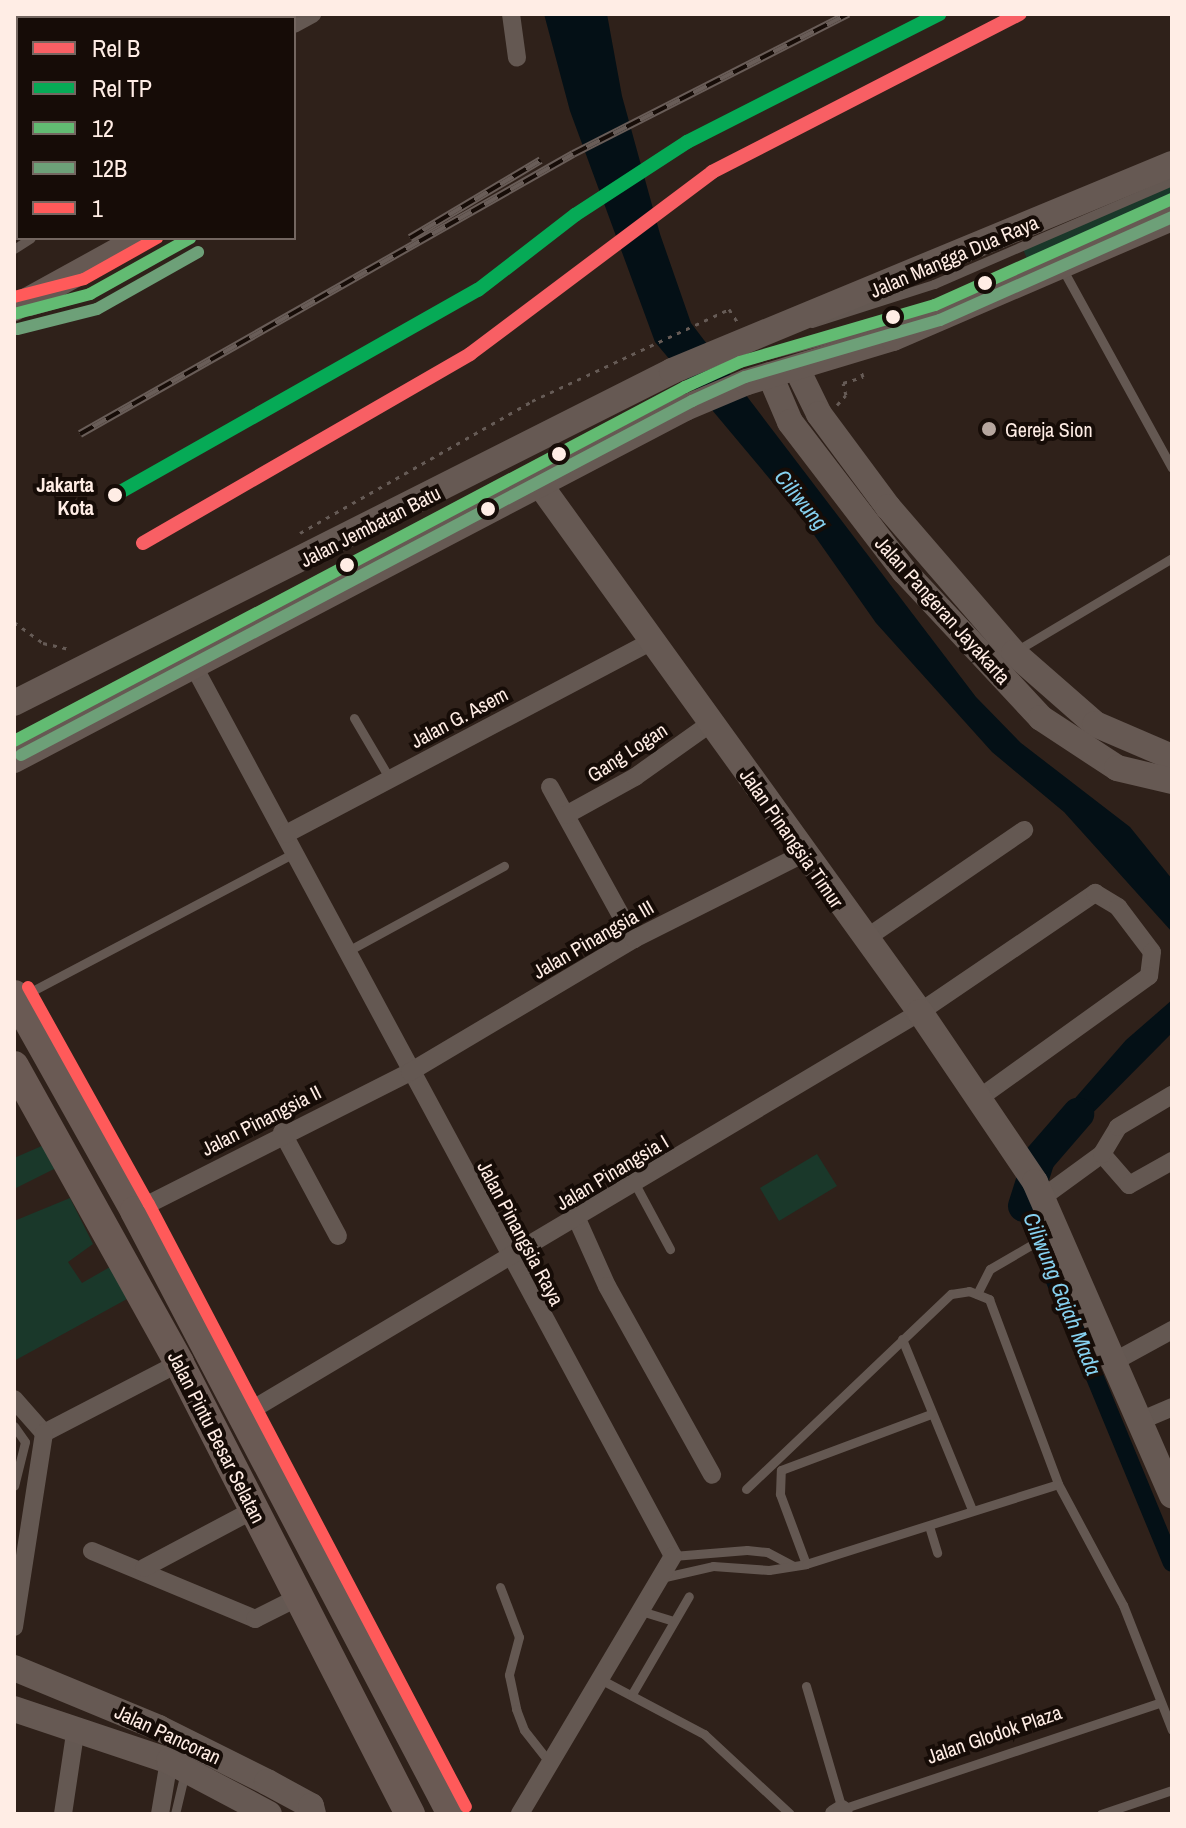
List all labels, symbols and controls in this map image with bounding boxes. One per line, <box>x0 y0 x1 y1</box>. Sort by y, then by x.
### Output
legend <box>16 16 296 240</box>
text: Rel B <box>92 32 140 64</box>
text: Rel TP <box>92 72 152 104</box>
text: 12 <box>92 112 114 144</box>
text: 12B <box>92 152 127 184</box>
text: 1 <box>92 192 103 224</box>
street label: Jalan Mangga Dua Raya <box>866 210 1042 302</box>
unlabelled marker <box>977 275 993 291</box>
unlabelled marker <box>885 309 901 325</box>
place label: Gereja Sion <box>1005 417 1093 441</box>
marker: Gereja Sion <box>980 420 998 438</box>
unlabelled marker <box>551 446 567 462</box>
water label: Ciliwung <box>769 464 833 536</box>
place label: Jakarta Kota <box>37 472 94 519</box>
street label: Jalan Jembatan Batu <box>296 480 444 572</box>
marker: Jakarta Kota <box>101 481 129 509</box>
unlabelled marker <box>480 501 496 517</box>
street label: Jalan Pangeran Jayakarta <box>870 531 1016 689</box>
unlabelled marker <box>339 557 355 573</box>
street label: Jalan G. Asem <box>406 681 512 753</box>
street label: Gang Logan <box>583 717 671 787</box>
street label: Jalan Pinangsia Timur <box>735 764 849 912</box>
street label: Jalan Pinangsia III <box>528 895 658 983</box>
street label: Jalan Pinangsia II <box>197 1080 325 1160</box>
street label: Jalan Pinangsia I <box>552 1129 672 1215</box>
street label: Jalan Pinangsia Raya <box>473 1157 569 1309</box>
water label: Ciliwung Gajah Mada <box>1017 1209 1107 1379</box>
street label: Jalan Pintu Besar Selatan <box>163 1347 271 1527</box>
street label: Jalan Pancoran <box>111 1699 225 1769</box>
street label: Jalan Glodok Plaza <box>923 1700 1065 1768</box>

